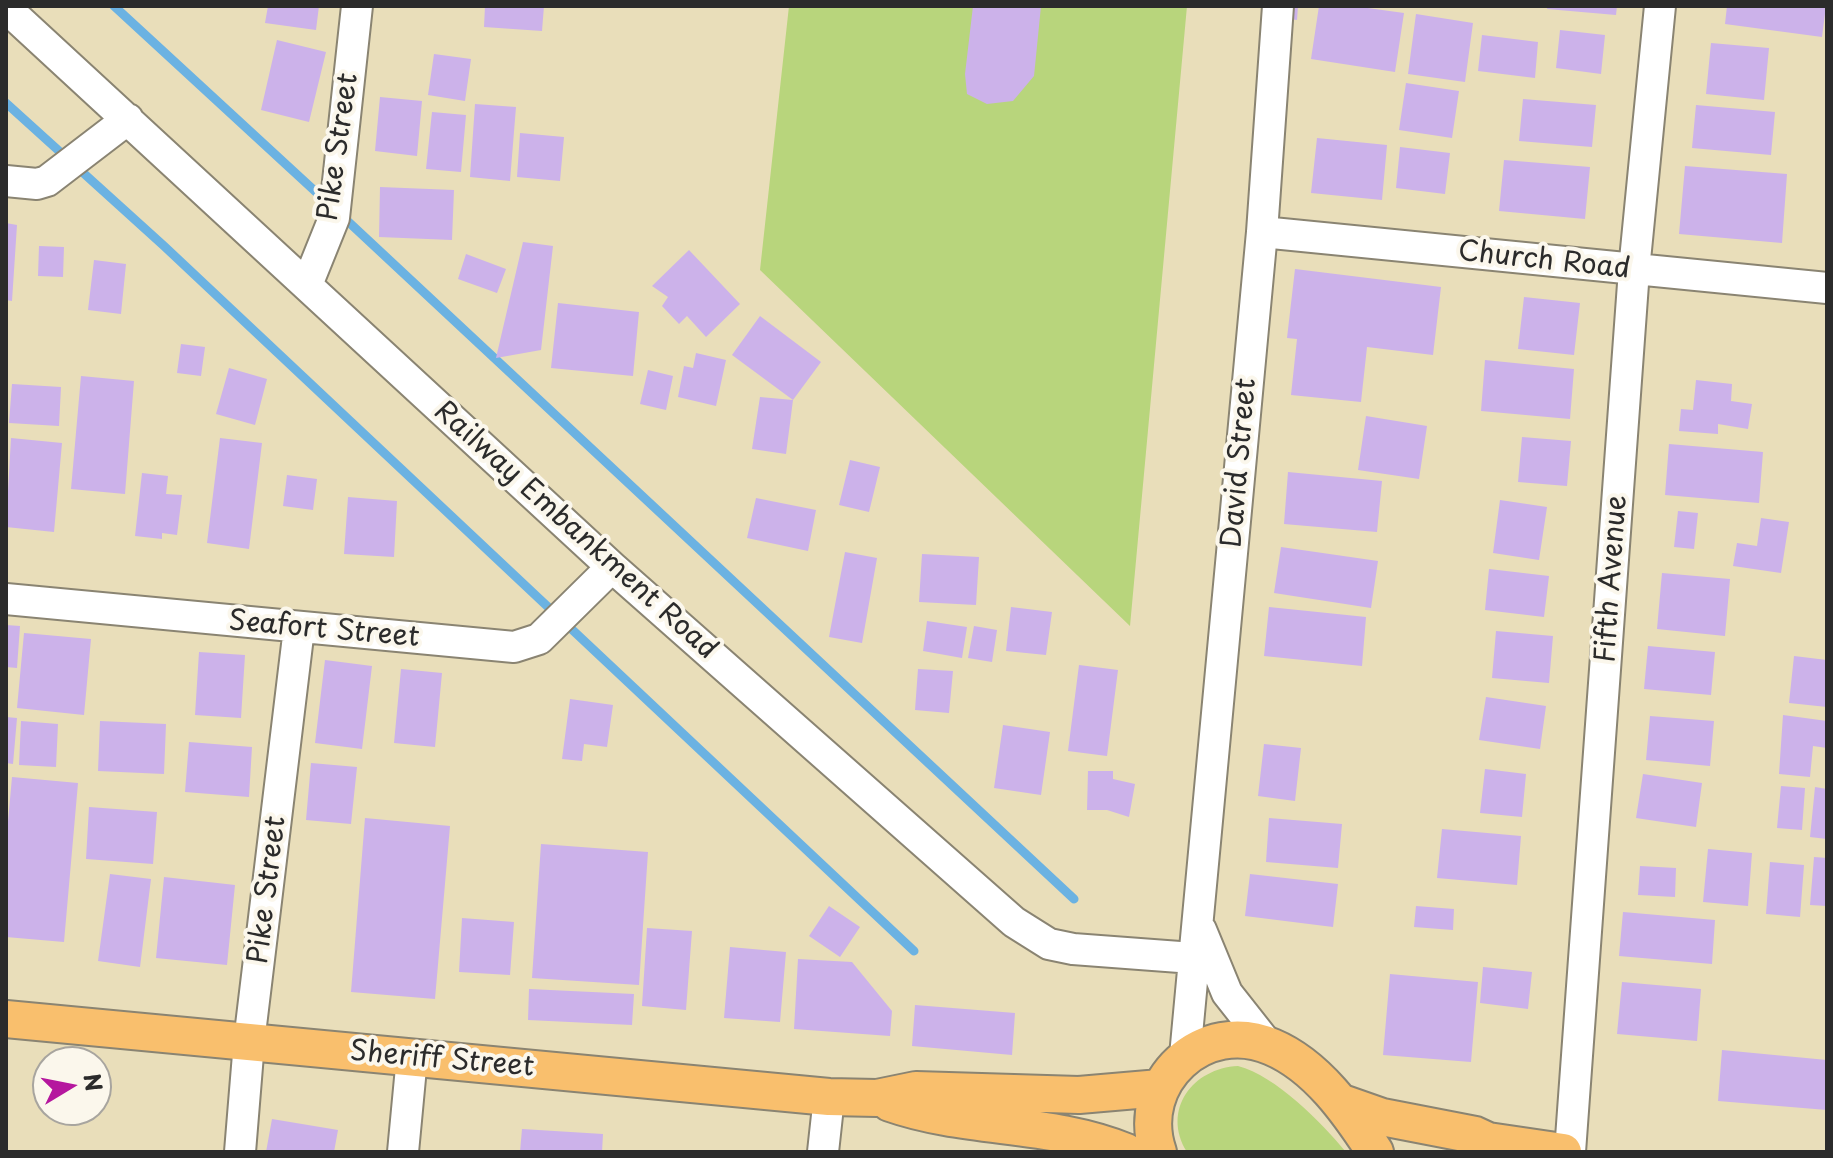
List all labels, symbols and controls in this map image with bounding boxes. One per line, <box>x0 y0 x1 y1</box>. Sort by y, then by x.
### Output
street label: Pike Street <box>312 71 366 223</box>
street label: Church Road <box>1456 235 1632 287</box>
street label: David Street <box>1216 377 1264 549</box>
street label: Railway Embankment Road <box>426 395 724 667</box>
street label: Fifth Avenue <box>1589 494 1635 664</box>
street label: Seafort Street <box>227 605 421 655</box>
street label: Pike Street <box>242 814 294 966</box>
street label: Sheriff Street <box>348 1035 536 1085</box>
north arrow <box>32 1046 112 1126</box>
text: N <box>76 1071 112 1094</box>

